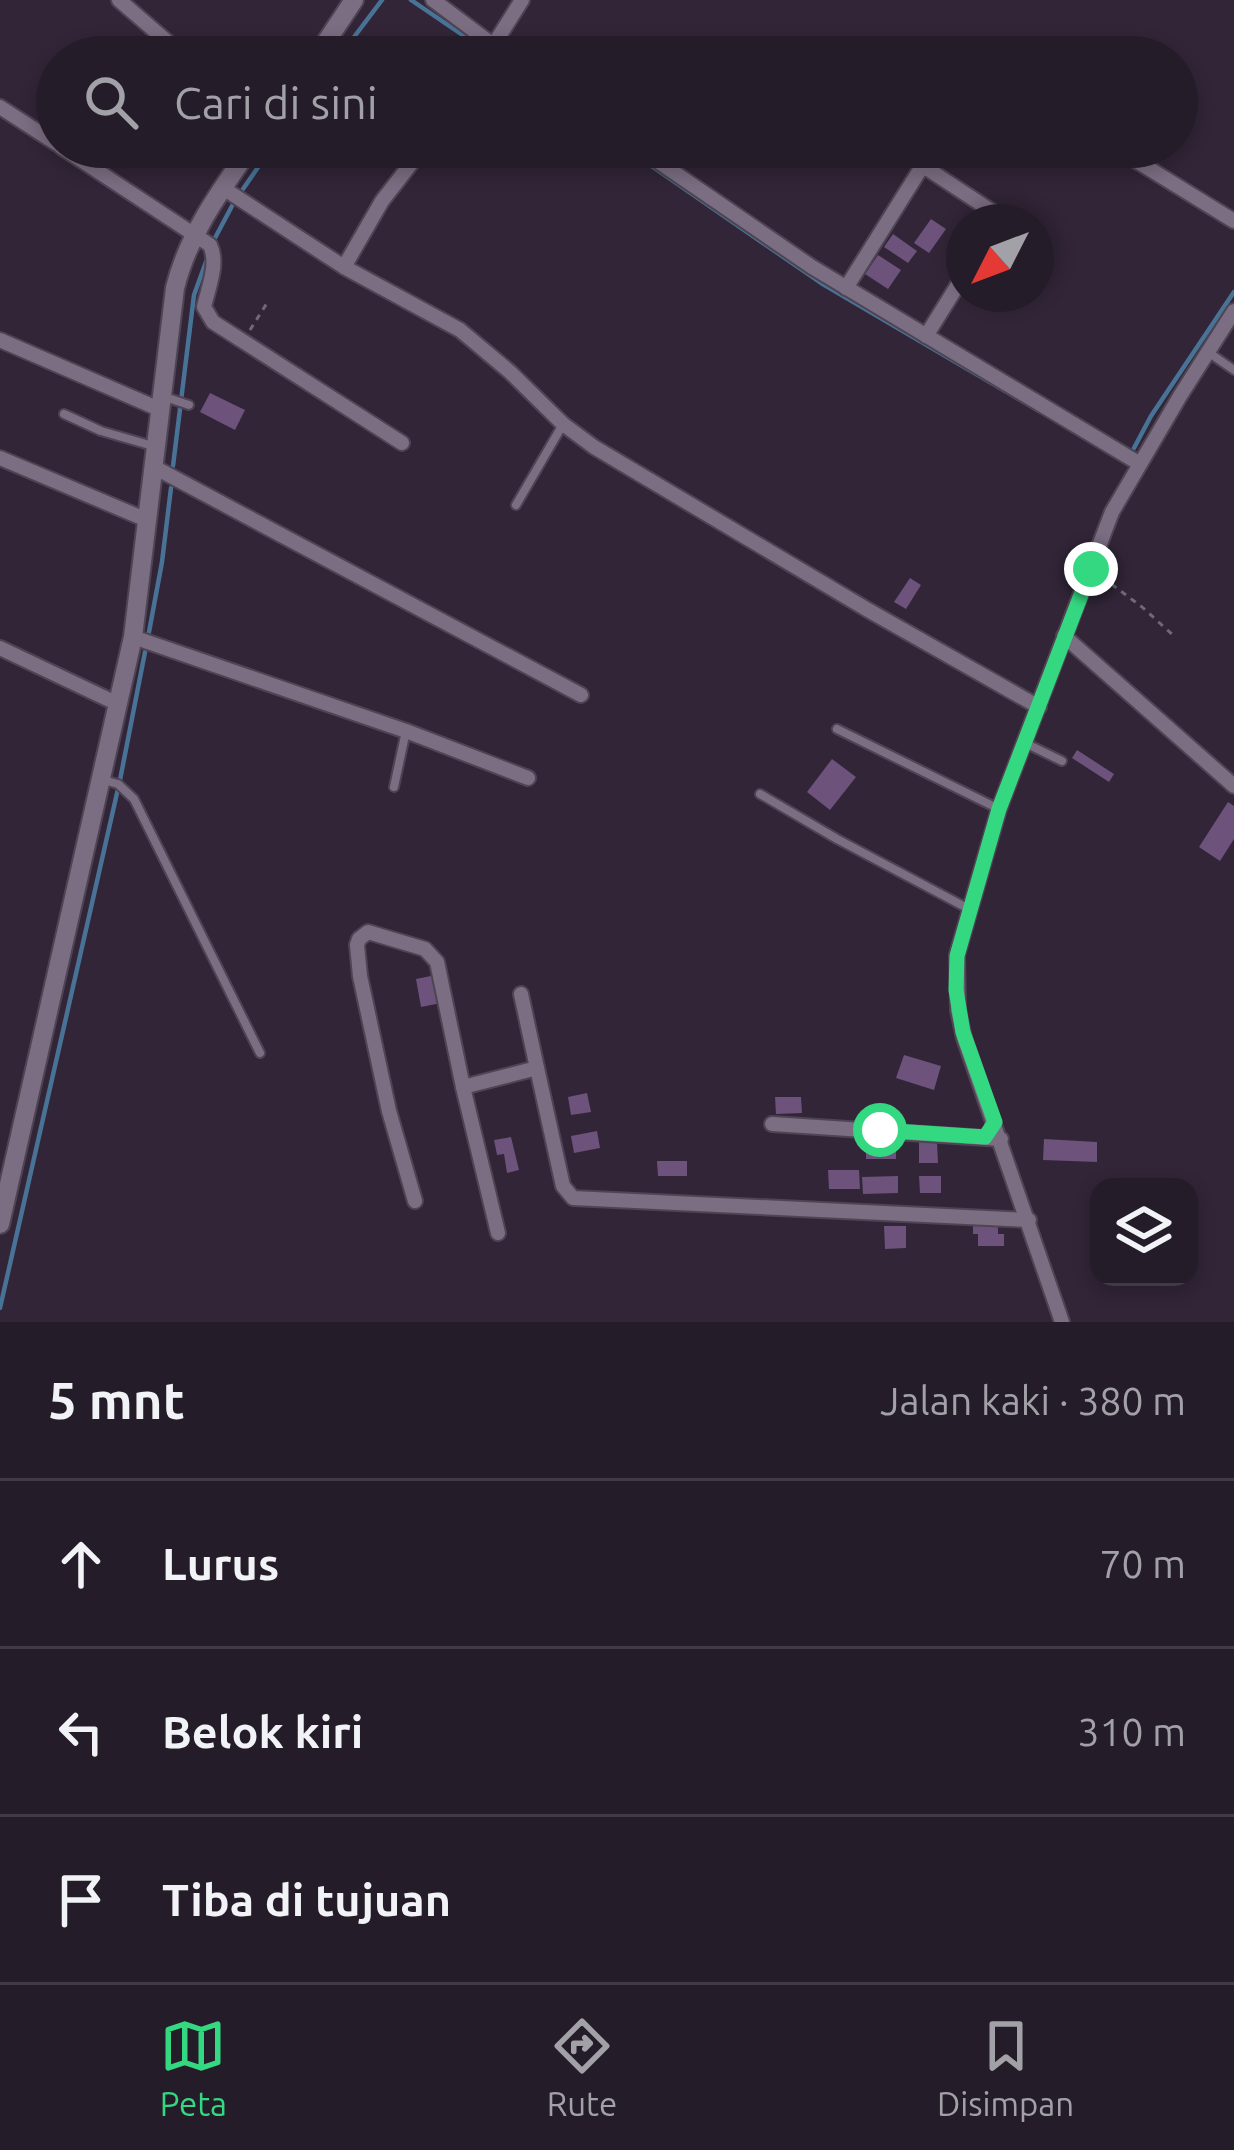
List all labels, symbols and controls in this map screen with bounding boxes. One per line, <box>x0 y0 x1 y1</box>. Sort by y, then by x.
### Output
search box <box>36 36 1198 168</box>
icon: search <box>78 69 144 135</box>
text: Cari di sini <box>174 77 378 128</box>
north arrow <box>946 204 1054 312</box>
route end <box>1064 542 1118 596</box>
route start <box>853 1103 907 1157</box>
map controls <box>1090 1178 1198 1286</box>
button: layers <box>1090 1178 1198 1286</box>
text: 5 mnt <box>48 1371 185 1429</box>
text: Jalan kaki · 380 m <box>880 1379 1186 1422</box>
icon: ahead <box>48 1531 114 1597</box>
text: Lurus <box>162 1538 279 1589</box>
text: 70 m <box>1099 1542 1186 1585</box>
icon: left <box>48 1699 114 1765</box>
text: Belok kiri <box>162 1706 363 1757</box>
text: 310 m <box>1077 1710 1186 1753</box>
icon: arrive <box>48 1867 114 1933</box>
text: Tiba di tujuan <box>162 1874 451 1925</box>
tab: Peta <box>160 2013 227 2122</box>
tab: Rute <box>547 2013 617 2122</box>
tab: Disimpan <box>937 2013 1074 2122</box>

